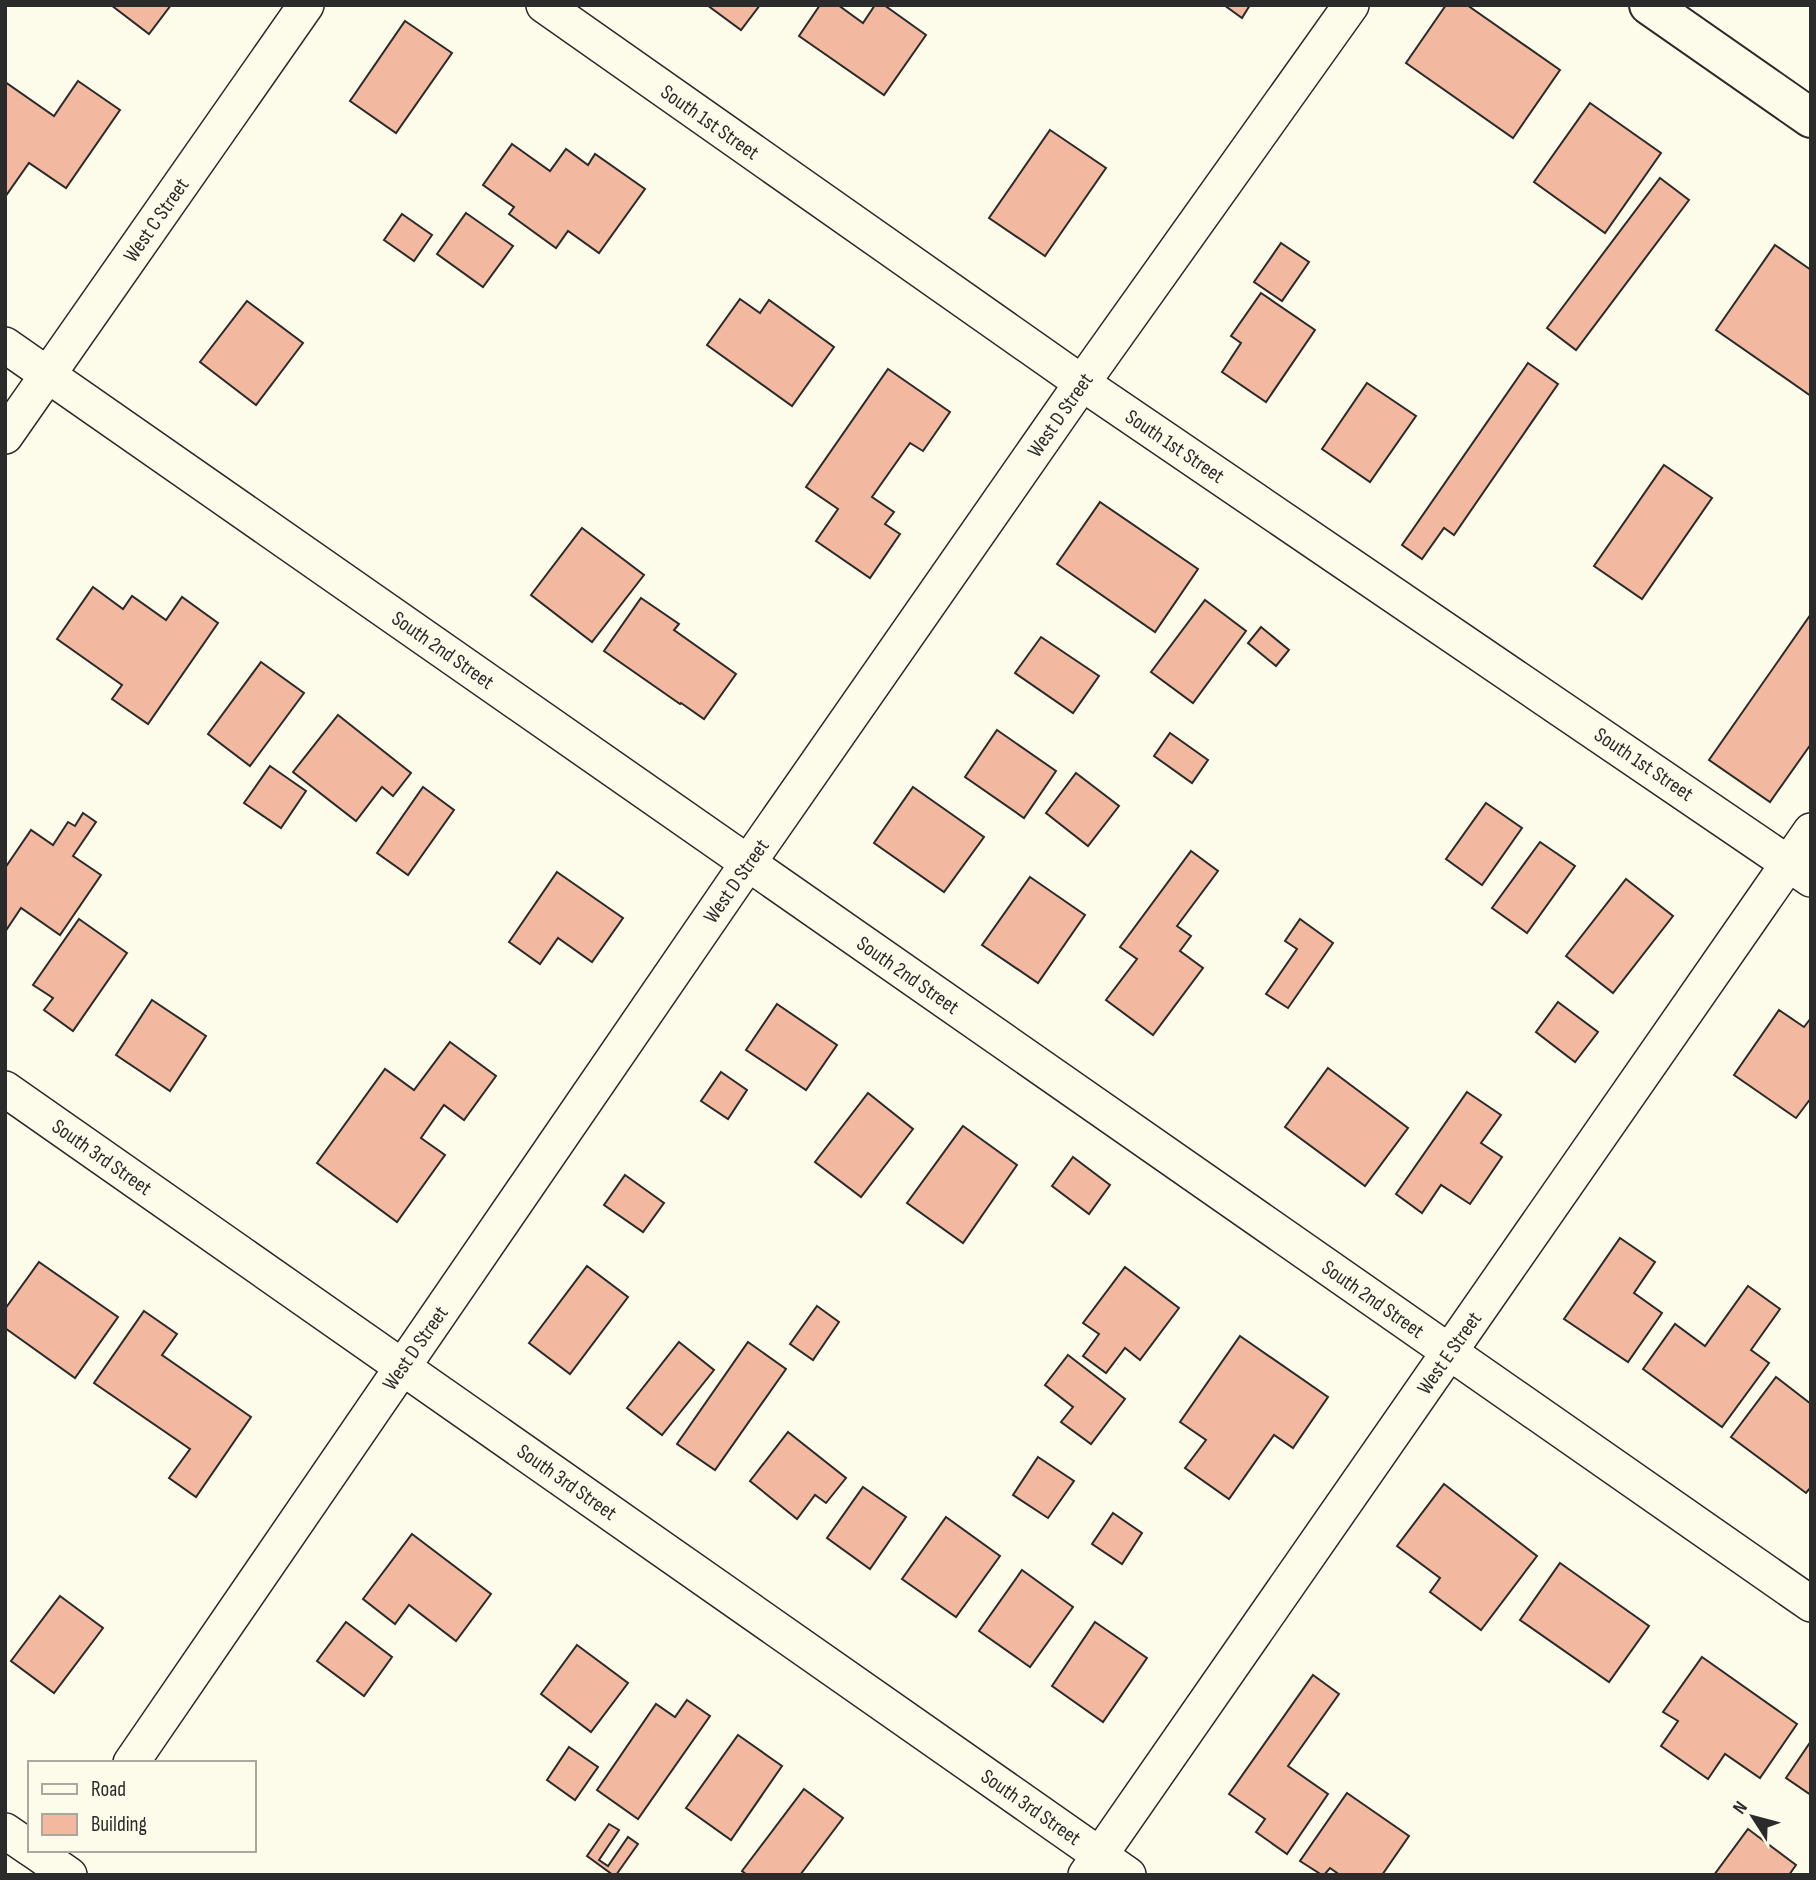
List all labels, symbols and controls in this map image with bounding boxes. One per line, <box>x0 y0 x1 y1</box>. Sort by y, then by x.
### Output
street label: South 1st Street <box>656 79 764 165</box>
street label: West C Street <box>118 173 194 267</box>
street label: West D Street <box>1022 368 1098 462</box>
street label: South 1st Street <box>1120 404 1229 489</box>
street label: South 2nd Street <box>387 606 499 695</box>
street label: South 1st Street <box>1589 722 1698 807</box>
street label: West D Street <box>698 834 774 928</box>
street label: South 2nd Street <box>852 931 964 1020</box>
street label: South 3rd Street <box>47 1114 156 1201</box>
street label: South 2nd Street <box>1317 1255 1429 1344</box>
street label: West D Street <box>377 1301 453 1395</box>
street label: West E Street <box>1412 1307 1487 1400</box>
street label: South 3rd Street <box>512 1439 621 1526</box>
legend <box>28 1761 256 1852</box>
street label: South 3rd Street <box>976 1764 1085 1851</box>
text: Road <box>91 1777 126 1802</box>
north arrow <box>1718 1782 1788 1852</box>
text: N <box>1728 1797 1753 1819</box>
text: Building <box>91 1812 147 1837</box>

